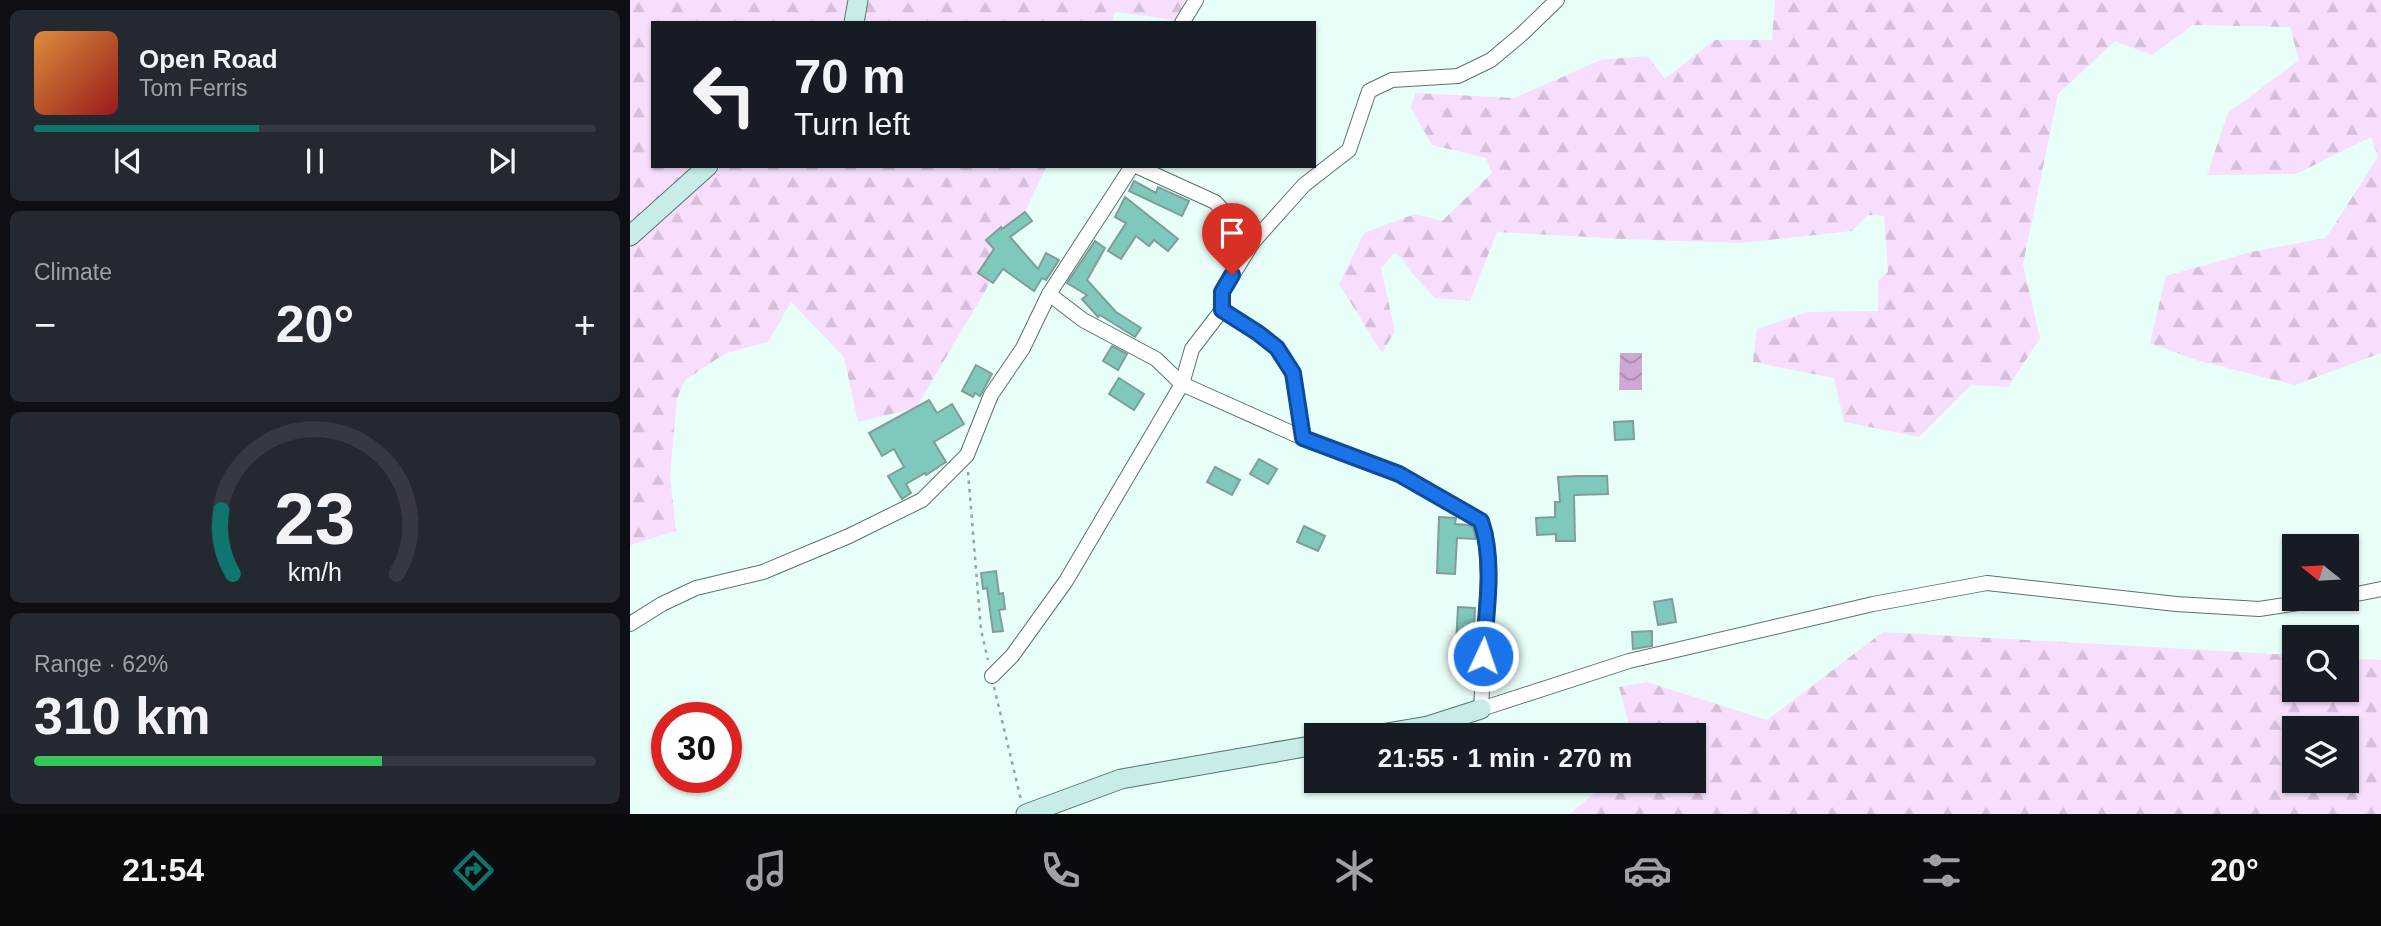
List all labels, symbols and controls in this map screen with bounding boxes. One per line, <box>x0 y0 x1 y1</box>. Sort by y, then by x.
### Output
text: Open Road <box>139 44 278 74</box>
icon: left <box>679 49 770 140</box>
text: 70 m <box>794 49 906 103</box>
text: Tom Ferris <box>139 75 248 101</box>
text: Turn left <box>794 106 910 142</box>
icon: previous <box>109 142 147 180</box>
icon: pause <box>296 142 334 180</box>
icon: next <box>483 142 521 180</box>
pin <box>1202 203 1262 275</box>
icon: arrive <box>1213 214 1251 252</box>
text: Climate <box>34 259 112 285</box>
text: 20° <box>276 295 354 353</box>
text: − <box>34 304 56 346</box>
text: + <box>574 304 596 346</box>
text: 23 <box>275 478 355 559</box>
north arrow <box>2282 534 2359 611</box>
map controls <box>2282 534 2359 793</box>
text: km/h <box>288 557 342 585</box>
position arrow <box>1446 619 1520 693</box>
button: search <box>2282 625 2359 702</box>
text: Range · 62% <box>34 651 168 677</box>
text: 310 km <box>34 687 210 745</box>
speed limit sign: 30 <box>651 702 742 793</box>
button: layers <box>2282 716 2359 793</box>
text: 21:55 · 1 min · 270 m <box>1378 743 1632 773</box>
icon: directions <box>449 846 498 895</box>
icon: music <box>742 846 791 895</box>
icon: phone <box>1036 846 1085 895</box>
icon: climate <box>1330 846 1379 895</box>
icon: car <box>1623 846 1672 895</box>
icon: filters <box>1917 846 1966 895</box>
text: 21:54 <box>122 852 204 888</box>
text: 20° <box>2210 852 2259 888</box>

